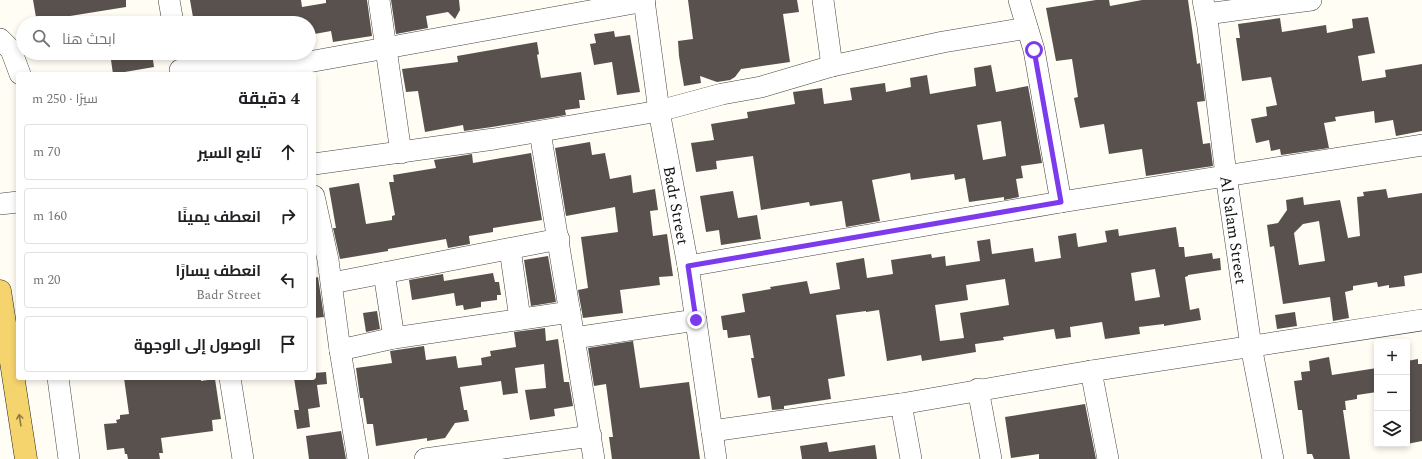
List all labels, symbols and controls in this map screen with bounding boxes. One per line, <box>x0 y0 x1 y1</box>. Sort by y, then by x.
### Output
search box <box>16 16 316 60</box>
icon: search <box>30 27 52 49</box>
text: ابحث هنا <box>62 28 116 51</box>
route start <box>1025 41 1043 59</box>
text: 4 دقيقة <box>238 86 300 112</box>
text: سيرًا · 250 m <box>32 89 98 109</box>
icon: ahead <box>277 141 299 163</box>
text: 70 m <box>33 142 60 162</box>
text: تابع السير <box>198 142 261 165</box>
street label: Badr Street <box>657 164 695 247</box>
street label: Al Salam Street <box>1213 174 1253 286</box>
icon: right <box>277 205 299 227</box>
text: 160 m <box>33 206 67 226</box>
text: انعطف يمينًا <box>177 206 261 229</box>
text: انعطف يسارًا <box>175 260 261 283</box>
icon: left <box>277 269 299 291</box>
text: 20 m <box>33 270 60 290</box>
text: Badr Street <box>196 285 261 305</box>
route end <box>687 311 705 329</box>
icon: arrive <box>277 333 299 355</box>
text: الوصول إلى الوجهة <box>134 334 261 357</box>
map controls <box>1374 339 1410 447</box>
button: + <box>1374 339 1410 375</box>
button: − <box>1374 375 1410 411</box>
button: layers <box>1374 411 1410 447</box>
one-way arrow <box>16 414 24 427</box>

